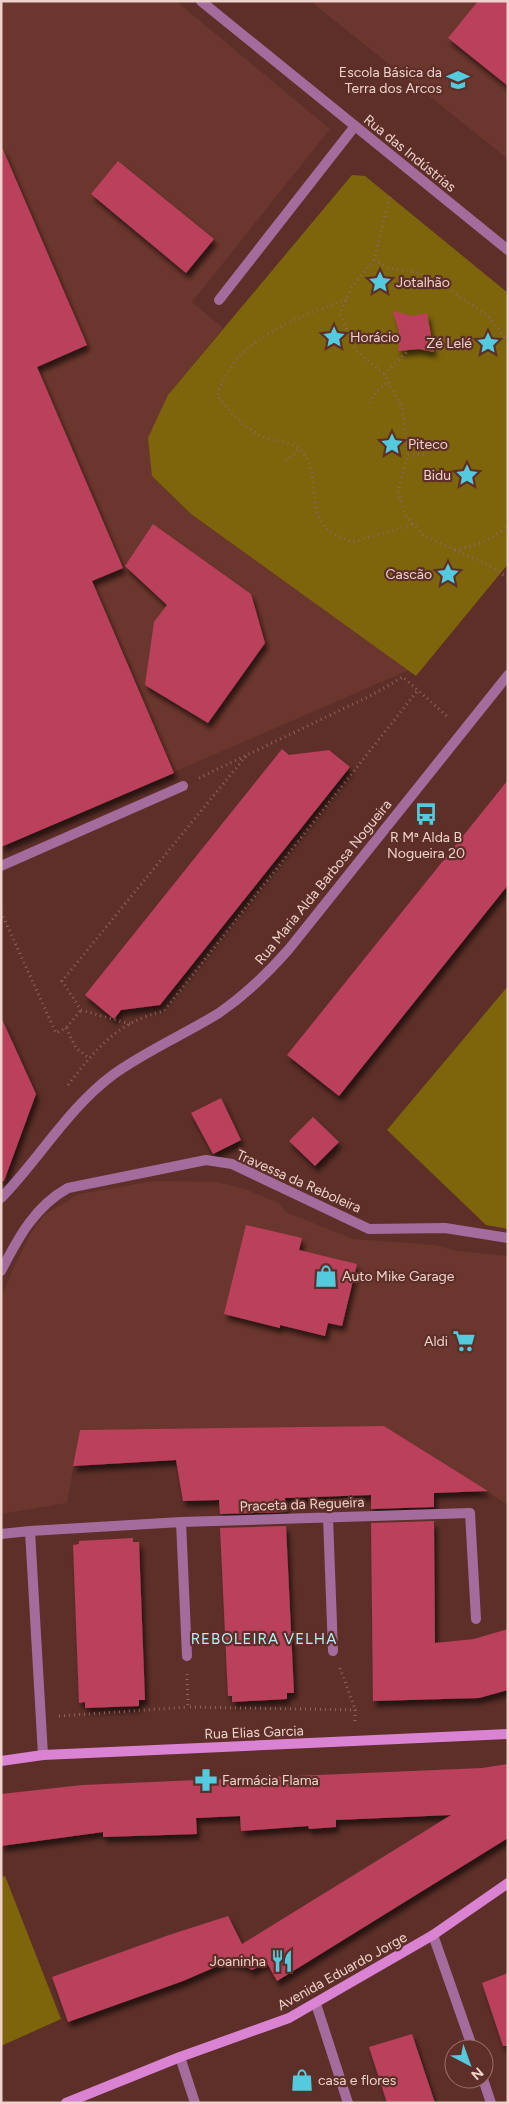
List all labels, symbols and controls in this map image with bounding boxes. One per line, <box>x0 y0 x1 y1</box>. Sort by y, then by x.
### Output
place label: Escola Básica da Terra dos Arcos <box>339 64 442 97</box>
school or university icon: Escola Básica da Terra dos Arcos <box>445 67 471 93</box>
street label: Rua das Indústrias <box>360 111 459 196</box>
place icon: Jotalhão <box>367 269 393 295</box>
place label: Jotalhão <box>396 274 450 291</box>
place icon: Horácio <box>321 324 347 350</box>
place label: Horácio <box>350 329 399 346</box>
place icon: Zé Lelé <box>475 330 501 356</box>
place label: Zé Lelé <box>426 335 472 352</box>
place icon: Piteco <box>379 431 405 457</box>
place label: Piteco <box>408 436 448 453</box>
place icon: Bidu <box>454 462 480 488</box>
place label: Bidu <box>423 467 451 484</box>
place icon: Cascão <box>435 561 461 587</box>
place label: Cascão <box>385 566 432 583</box>
street label: Rua Maria Alda Barbosa Nogueira <box>251 796 395 968</box>
bus stop icon: R Mª Alda B Nogueira 20 <box>413 801 439 827</box>
place label: R Mª Alda B Nogueira 20 <box>387 829 465 862</box>
street label: Travessa da Reboleira <box>234 1146 364 1217</box>
shop icon: Auto Mike Garage <box>313 1263 339 1289</box>
place label: Auto Mike Garage <box>342 1268 455 1285</box>
supermarket icon: Aldi <box>451 1328 477 1354</box>
place label: Aldi <box>424 1333 448 1350</box>
street label: Praceta da Regueira <box>239 1494 365 1515</box>
district label: REBOLEIRA VELHA <box>191 1630 337 1648</box>
street label: Rua Elias Garcia <box>204 1722 304 1743</box>
pharmacy icon: Farmácia Flama <box>193 1767 219 1793</box>
place label: Farmácia Flama <box>222 1772 319 1789</box>
street label: Avenida Eduardo Jorge <box>274 1928 410 2014</box>
restaurant icon: Joaninha <box>269 1948 295 1974</box>
place label: Joaninha <box>210 1953 266 1970</box>
north arrow <box>444 2039 494 2089</box>
text: N <box>468 2063 487 2083</box>
shop icon: casa e flores <box>289 2067 315 2093</box>
place label: casa e flores <box>318 2072 396 2089</box>

